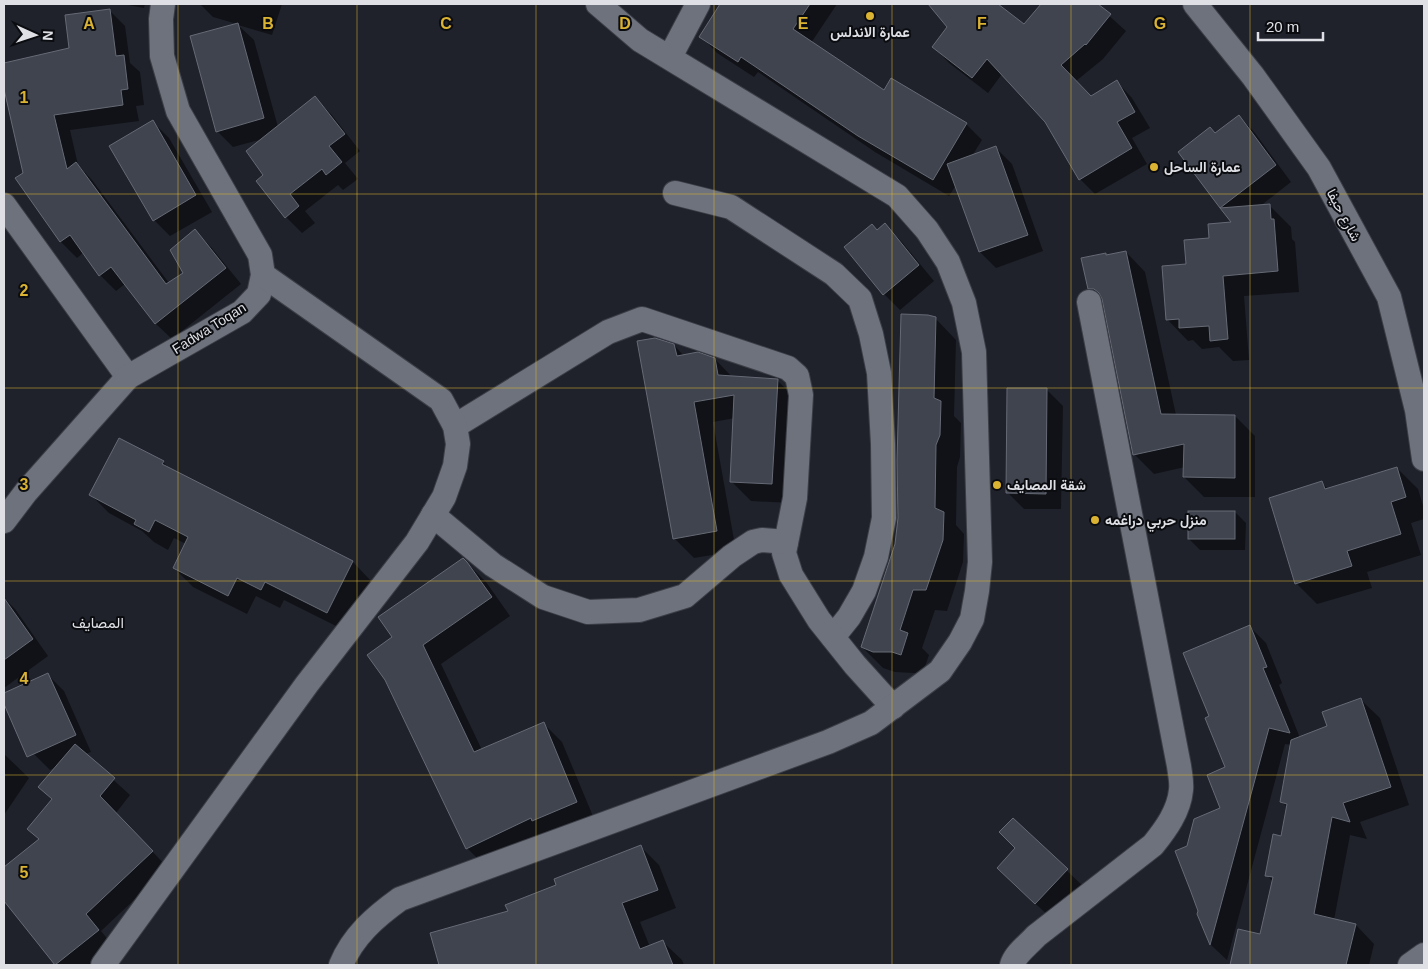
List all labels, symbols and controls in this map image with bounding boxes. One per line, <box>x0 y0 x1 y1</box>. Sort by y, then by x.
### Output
north arrow <box>10 10 60 60</box>
marker: عمارة الاندلس <box>864 10 876 22</box>
scale bar <box>1258 10 1323 42</box>
text: A <box>83 15 95 32</box>
text: B <box>262 15 274 32</box>
text: C <box>440 15 452 32</box>
text: D <box>619 15 631 32</box>
text: E <box>798 15 809 32</box>
text: F <box>977 15 987 32</box>
text: G <box>1154 15 1166 32</box>
text: 20 m <box>1266 18 1299 35</box>
place label: عمارة الاندلس <box>830 24 910 41</box>
text: N <box>40 30 56 41</box>
text: 1 <box>20 89 29 106</box>
place label: عمارة الساحل <box>1164 159 1241 176</box>
marker: عمارة الساحل <box>1148 161 1160 173</box>
street label: شارع حيفا <box>1321 186 1364 245</box>
text: 2 <box>20 282 29 299</box>
street label: Fadwa Toqan <box>169 299 249 357</box>
text: 3 <box>20 476 29 493</box>
place label: شقة المصايف <box>1007 477 1086 494</box>
marker: شقة المصايف <box>991 479 1003 491</box>
place label: منزل حربي دراغمه <box>1105 512 1207 532</box>
marker: منزل حربي دراغمه <box>1089 514 1101 526</box>
district label: المصايف <box>72 614 124 632</box>
text: 4 <box>20 670 29 687</box>
text: 5 <box>20 864 29 881</box>

